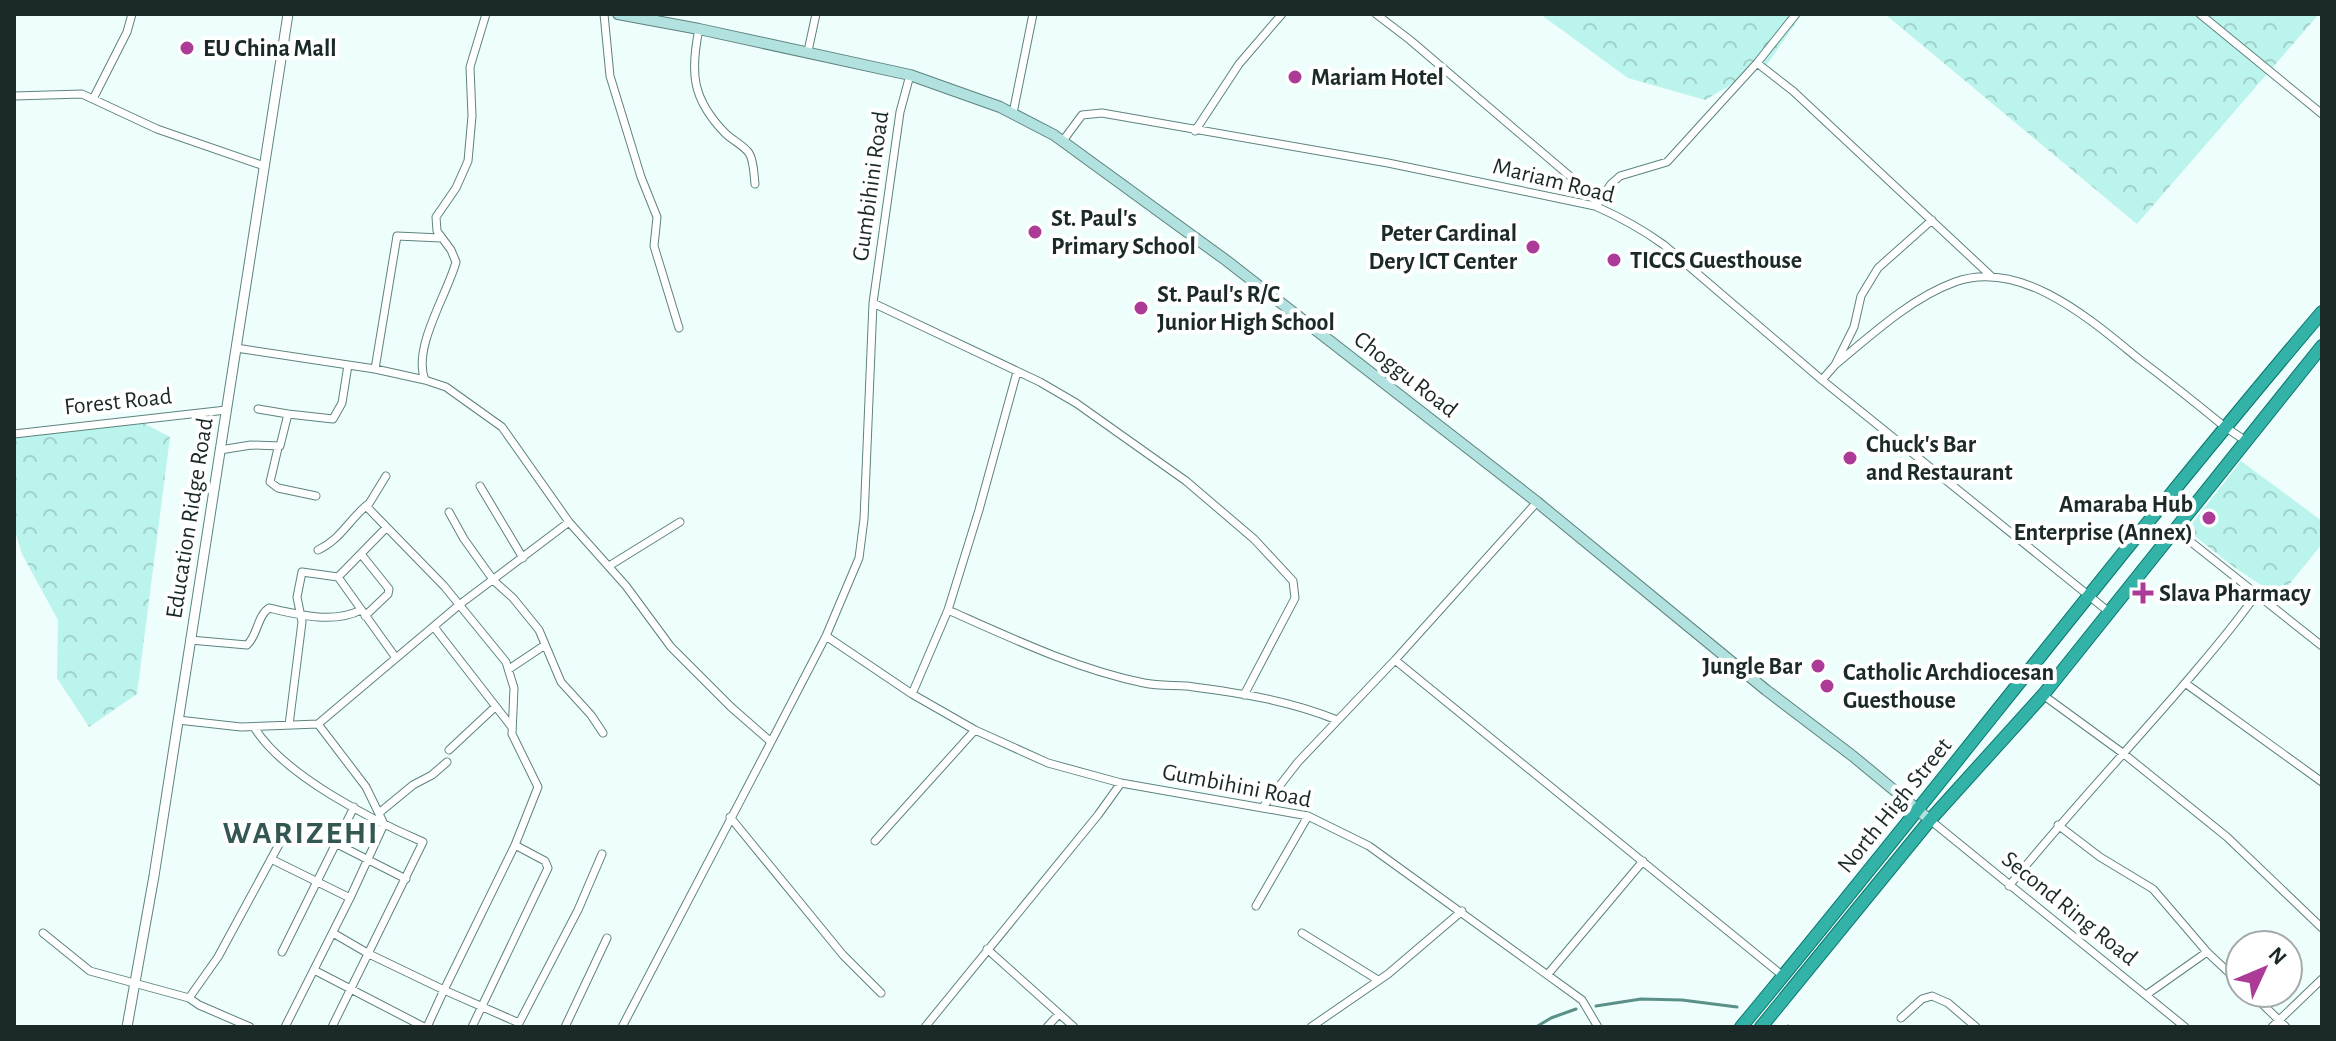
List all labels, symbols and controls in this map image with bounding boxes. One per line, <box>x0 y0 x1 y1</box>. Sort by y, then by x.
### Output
place label: EU China Mall <box>203 37 337 61</box>
marker: EU China Mall <box>178 39 196 57</box>
place label: Mariam Hotel <box>1311 66 1444 90</box>
marker: Mariam Hotel <box>1286 68 1304 86</box>
street label: Gumbihini Road <box>849 109 893 263</box>
street label: Mariam Road <box>1490 154 1617 208</box>
place label: St. Paul's Primary School <box>1051 207 1196 259</box>
place label: Peter Cardinal Dery ICT Center <box>1369 222 1518 274</box>
marker: St. Paul's Primary School <box>1026 223 1044 241</box>
marker: Peter Cardinal Dery ICT Center <box>1524 238 1542 256</box>
place label: TICCS Guesthouse <box>1630 249 1802 273</box>
marker: TICCS Guesthouse <box>1605 251 1623 269</box>
place label: St. Paul's R/C Junior High School <box>1157 283 1335 335</box>
marker: St. Paul's R/C Junior High School <box>1132 299 1150 317</box>
street label: Choggu Road <box>1349 327 1462 422</box>
street label: Forest Road <box>63 384 173 420</box>
street label: Education Ridge Road <box>162 416 218 620</box>
place label: Chuck's Bar and Restaurant <box>1866 433 2013 485</box>
marker: Chuck's Bar and Restaurant <box>1841 449 1859 467</box>
place label: Amaraba Hub Enterprise (Annex) <box>2013 493 2193 545</box>
marker: Amaraba Hub Enterprise (Annex) <box>2200 509 2218 527</box>
place label: Slava Pharmacy <box>2159 582 2311 606</box>
marker: Slava Pharmacy <box>2134 584 2152 602</box>
place label: Jungle Bar <box>1702 655 1803 679</box>
marker: Jungle Bar <box>1809 657 1827 675</box>
place label: Catholic Archdiocesan Guesthouse <box>1843 661 2054 713</box>
marker: Catholic Archdiocesan Guesthouse <box>1818 677 1836 695</box>
street label: North High Street <box>1833 733 1957 878</box>
street label: Gumbihini Road <box>1160 760 1313 812</box>
district label: WARIZEHI <box>223 817 379 849</box>
street label: Second Ring Road <box>1997 847 2142 970</box>
north arrow <box>2224 929 2304 1009</box>
text: N <box>2264 943 2291 969</box>

